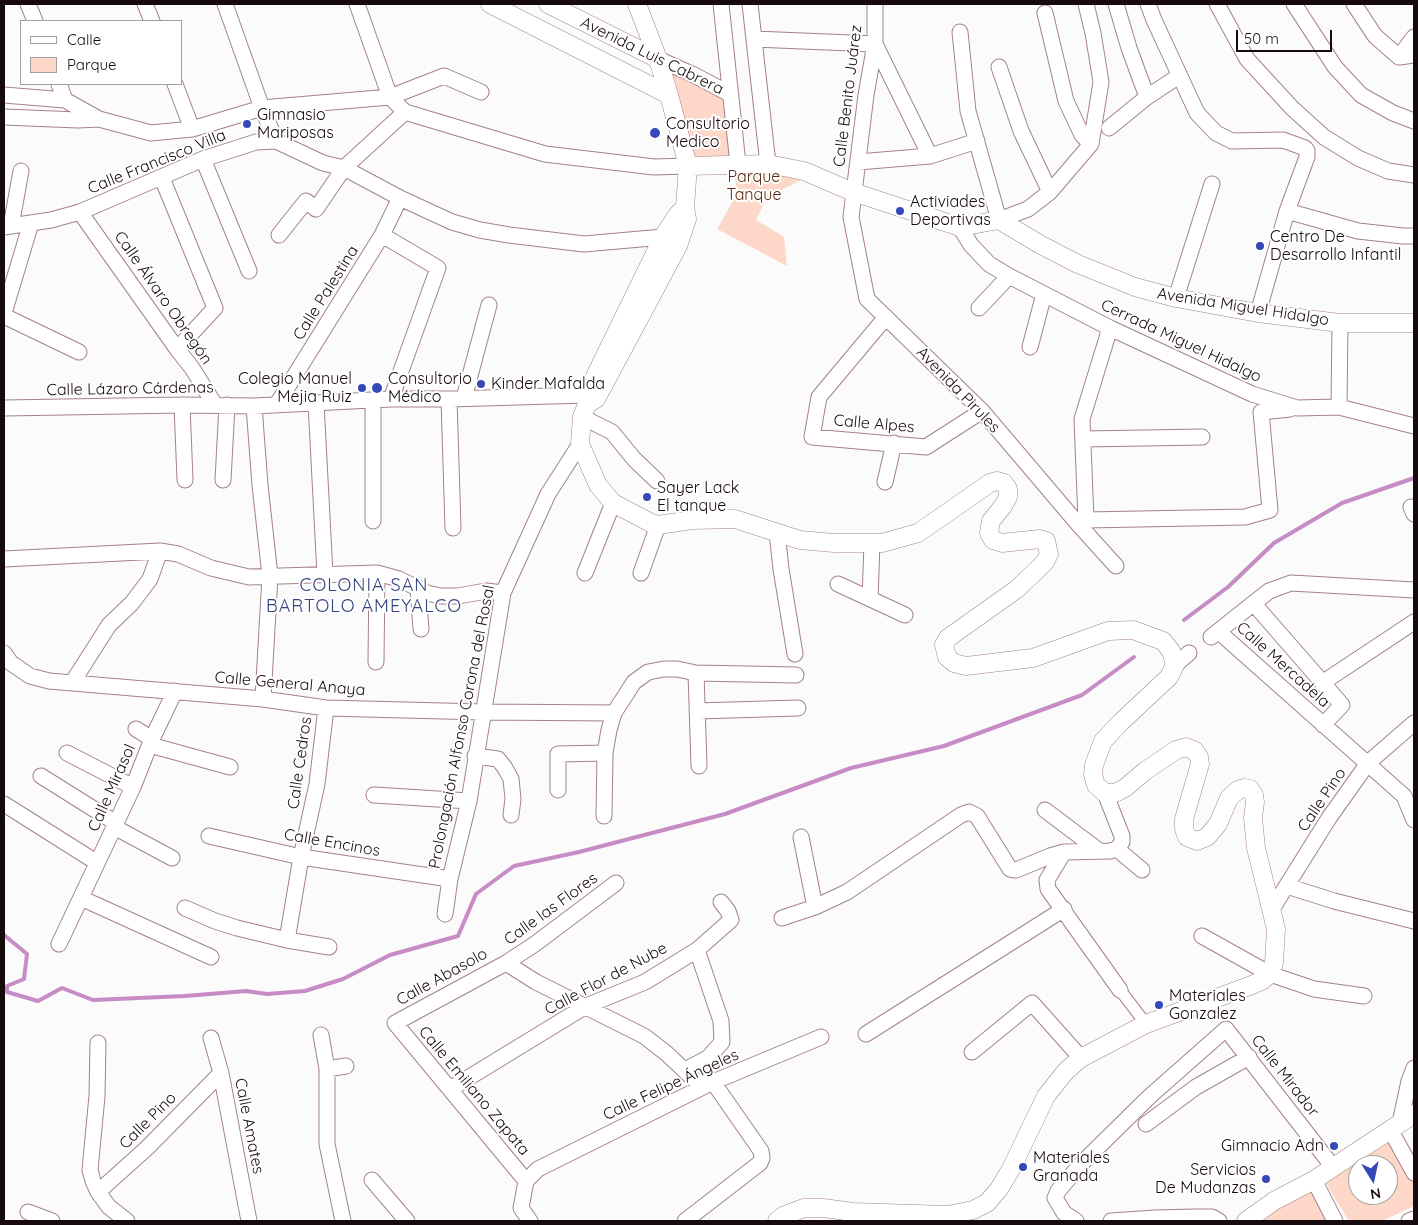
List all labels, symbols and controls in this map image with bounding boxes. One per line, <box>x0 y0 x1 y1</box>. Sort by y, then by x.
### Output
street label: Avenida Luis Cabrera <box>577 13 727 99</box>
legend <box>20 20 182 85</box>
scale bar <box>1238 20 1334 52</box>
street label: Calle Benito Juárez <box>830 24 866 168</box>
text: 50 m <box>1244 29 1279 48</box>
text: Calle <box>67 30 101 49</box>
text: Parque <box>67 55 117 74</box>
place label: Gimnasio Mariposas <box>257 105 334 143</box>
place label: Consultorio Medico <box>666 114 750 152</box>
marker: Gimnasio Mariposas <box>241 118 253 130</box>
street label: Calle Francisco Villa <box>85 126 229 198</box>
marker: Consultorio Medico <box>648 126 662 140</box>
park label: Parque Tanque <box>727 167 781 205</box>
place label: Activiades Deportivas <box>910 192 991 230</box>
marker: Activiades Deportivas <box>894 205 906 217</box>
place label: Centro De Desarrollo Infantil <box>1270 227 1401 265</box>
street label: Calle Álvaro Obregón <box>110 228 216 368</box>
marker: Centro De Desarrollo Infantil <box>1254 240 1266 252</box>
street label: Calle Palestina <box>289 242 363 344</box>
street label: Avenida Miguel Hidalgo <box>1156 284 1330 330</box>
street label: Cerrada Miguel Hidalgo <box>1098 295 1264 387</box>
street label: Avenida Pirules <box>912 343 1004 437</box>
place label: Colegio Manuel Mejia Ruiz <box>238 369 352 407</box>
place label: Consultorio Médico <box>388 369 472 407</box>
place label: Kinder Mafalda <box>491 374 605 394</box>
street label: Calle Lázaro Cárdenas <box>46 378 214 400</box>
marker: Kinder Mafalda <box>475 378 487 390</box>
marker: Consultorio Médico <box>370 381 384 395</box>
marker: Colegio Manuel Mejia Ruiz <box>356 382 368 394</box>
street label: Calle Alpes <box>833 411 915 437</box>
place label: Sayer Lack El tanque <box>657 478 739 516</box>
marker: Sayer Lack El tanque <box>641 491 653 503</box>
district label: COLONIA SAN BARTOLO AMEYALCO <box>264 575 464 618</box>
street label: Prolongación Alfonso Corona del Rosal <box>425 583 499 871</box>
street label: Calle Mercadela <box>1232 618 1334 712</box>
street label: Calle General Anaya <box>214 668 366 700</box>
street label: Calle Cedros <box>284 716 316 810</box>
street label: Calle Mirasol <box>84 741 140 835</box>
street label: Calle Pino <box>1294 765 1350 835</box>
street label: Calle Encinos <box>282 825 382 861</box>
street label: Calle las Flores <box>501 869 601 949</box>
street label: Calle Flor de Nube <box>541 939 671 1019</box>
street label: Calle Abasolo <box>393 944 491 1010</box>
place label: Materiales Gonzalez <box>1169 986 1246 1024</box>
marker: Materiales Gonzalez <box>1153 999 1165 1011</box>
street label: Calle Emiliano Zapata <box>414 1023 534 1159</box>
street label: Calle Mirador <box>1247 1031 1323 1121</box>
street label: Calle Felipe Ángeles <box>600 1045 742 1125</box>
street label: Calle Amates <box>230 1076 268 1176</box>
street label: Calle Pino <box>116 1089 180 1153</box>
place label: Gimnacio Adn <box>1221 1136 1324 1156</box>
marker: Gimnacio Adn <box>1328 1140 1340 1152</box>
place label: Materiales Granada <box>1033 1148 1110 1186</box>
north arrow <box>1348 1155 1398 1205</box>
place label: Servicios De Mudanzas <box>1155 1160 1256 1198</box>
marker: Materiales Granada <box>1017 1161 1029 1173</box>
marker: Servicios De Mudanzas <box>1260 1173 1272 1185</box>
text: N <box>1369 1184 1382 1204</box>

